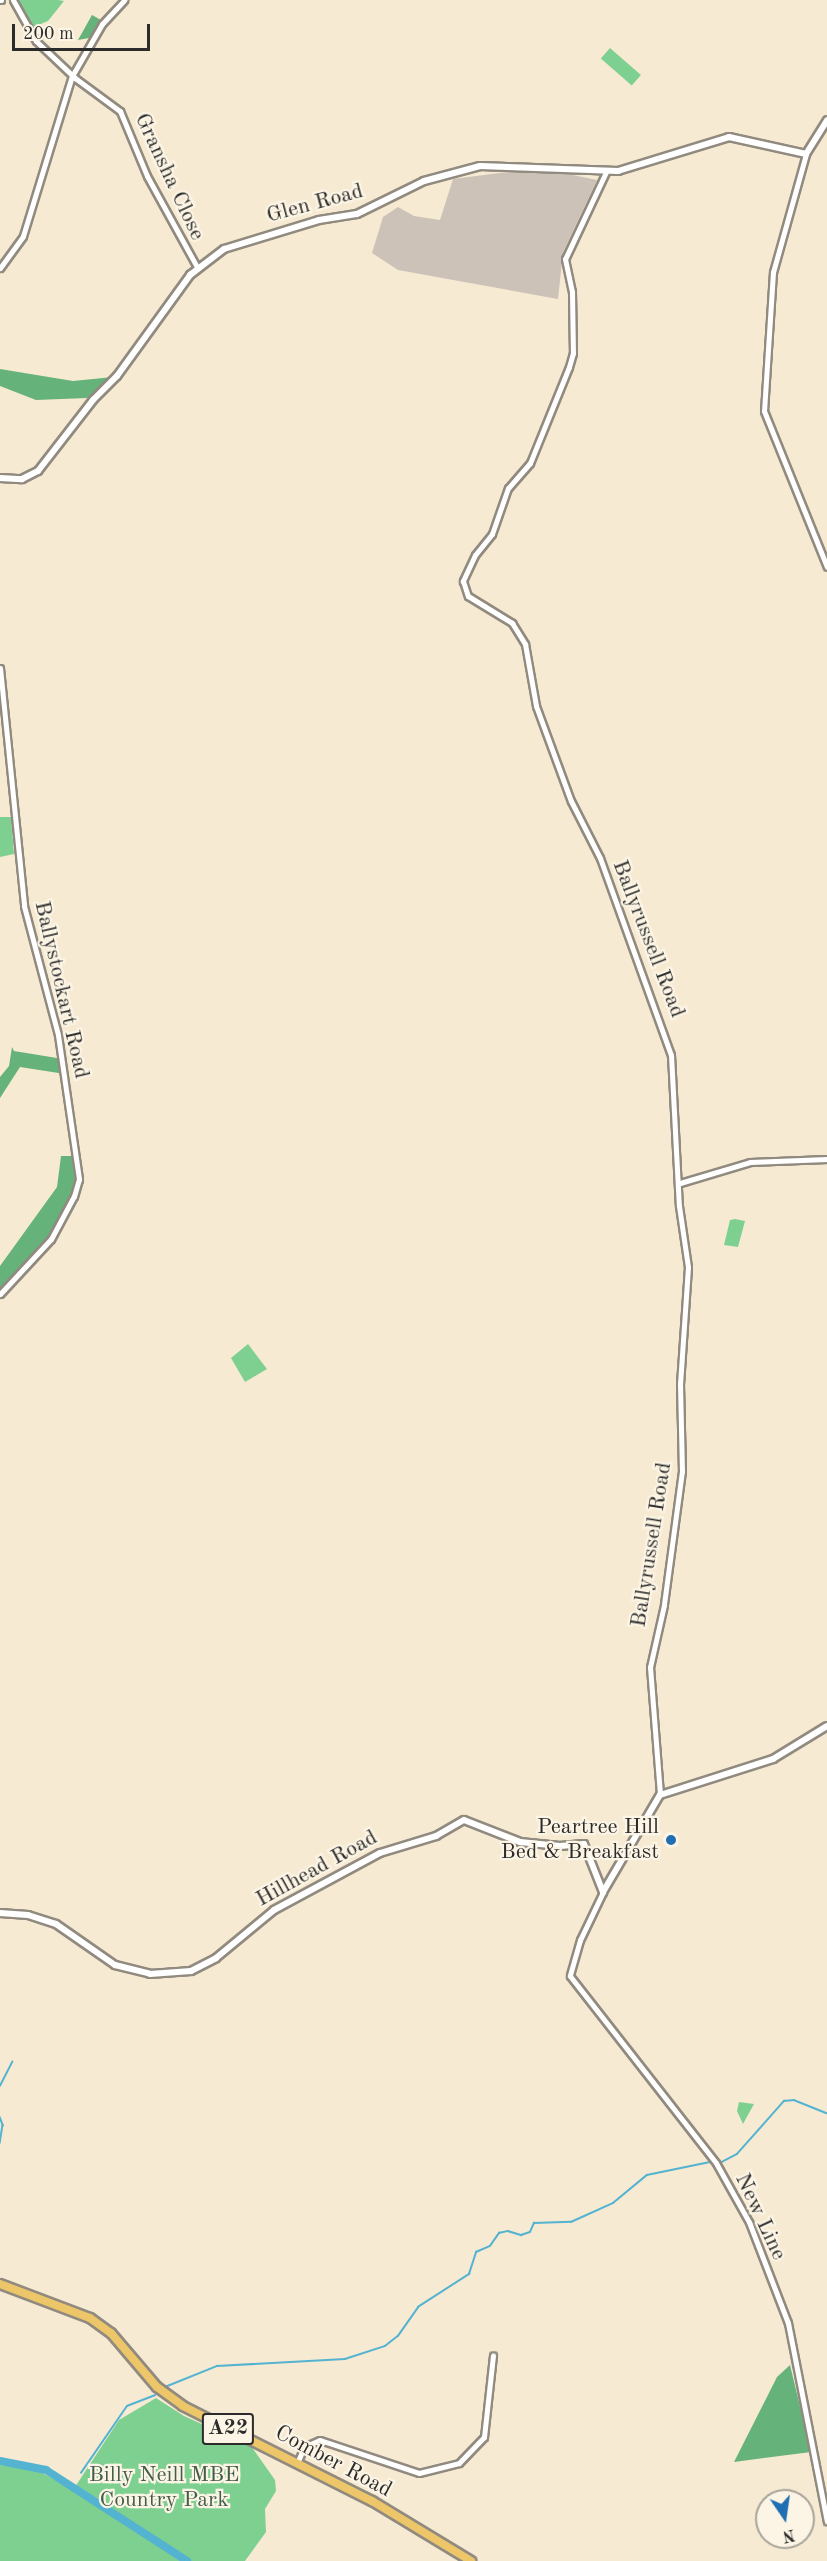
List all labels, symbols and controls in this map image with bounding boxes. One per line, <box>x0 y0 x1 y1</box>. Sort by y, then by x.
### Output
scale bar <box>15 12 153 50</box>
text: 200 m <box>23 25 74 43</box>
street label: Gransha Close <box>128 109 210 245</box>
street label: Glen Road <box>264 178 366 230</box>
street label: Ballyrussell Road <box>606 856 690 1022</box>
street label: Ballystockart Road <box>28 899 94 1081</box>
street label: Ballyrussell Road <box>626 1461 678 1629</box>
place label: Peartree Hill Bed & Breakfast <box>501 1814 659 1866</box>
street label: Hillhead Road <box>252 1825 382 1913</box>
marker: Peartree Hill Bed & Breakfast <box>664 1833 678 1847</box>
street label: New Line <box>728 2169 792 2265</box>
road number: A22 <box>201 2411 255 2447</box>
street label: Comber Road <box>270 2420 396 2504</box>
park label: Billy Neill MBE Country Park <box>89 2462 239 2514</box>
north arrow <box>755 2489 815 2549</box>
text: N <box>781 2525 796 2544</box>

